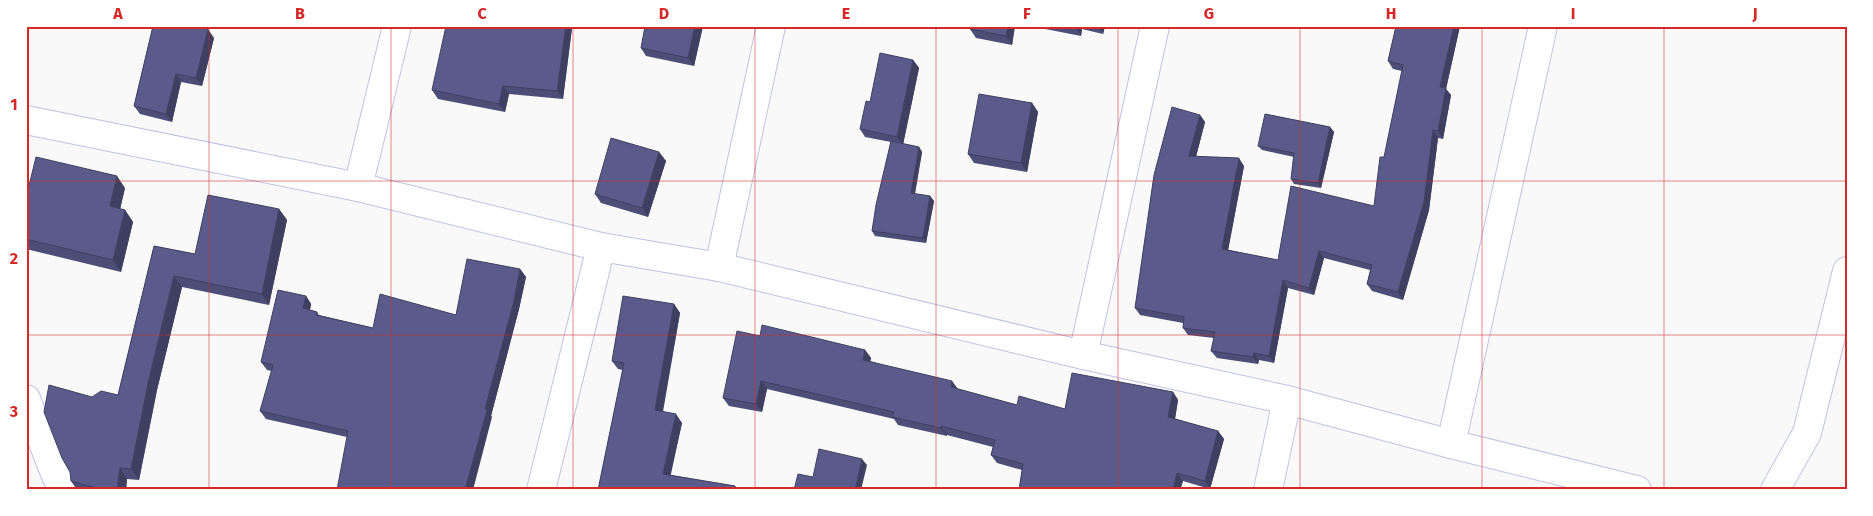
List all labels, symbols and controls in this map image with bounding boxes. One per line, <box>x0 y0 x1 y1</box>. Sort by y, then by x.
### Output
text: A <box>112 4 123 23</box>
text: B <box>295 4 305 23</box>
text: C <box>477 4 487 23</box>
text: D <box>659 4 669 23</box>
text: E <box>842 4 850 23</box>
text: F <box>1023 4 1031 23</box>
text: G <box>1204 4 1214 23</box>
text: H <box>1386 4 1396 23</box>
text: I <box>1571 4 1575 23</box>
text: J <box>1751 4 1758 23</box>
text: 1 <box>10 95 18 114</box>
text: 2 <box>10 249 18 268</box>
text: 3 <box>9 402 18 421</box>

